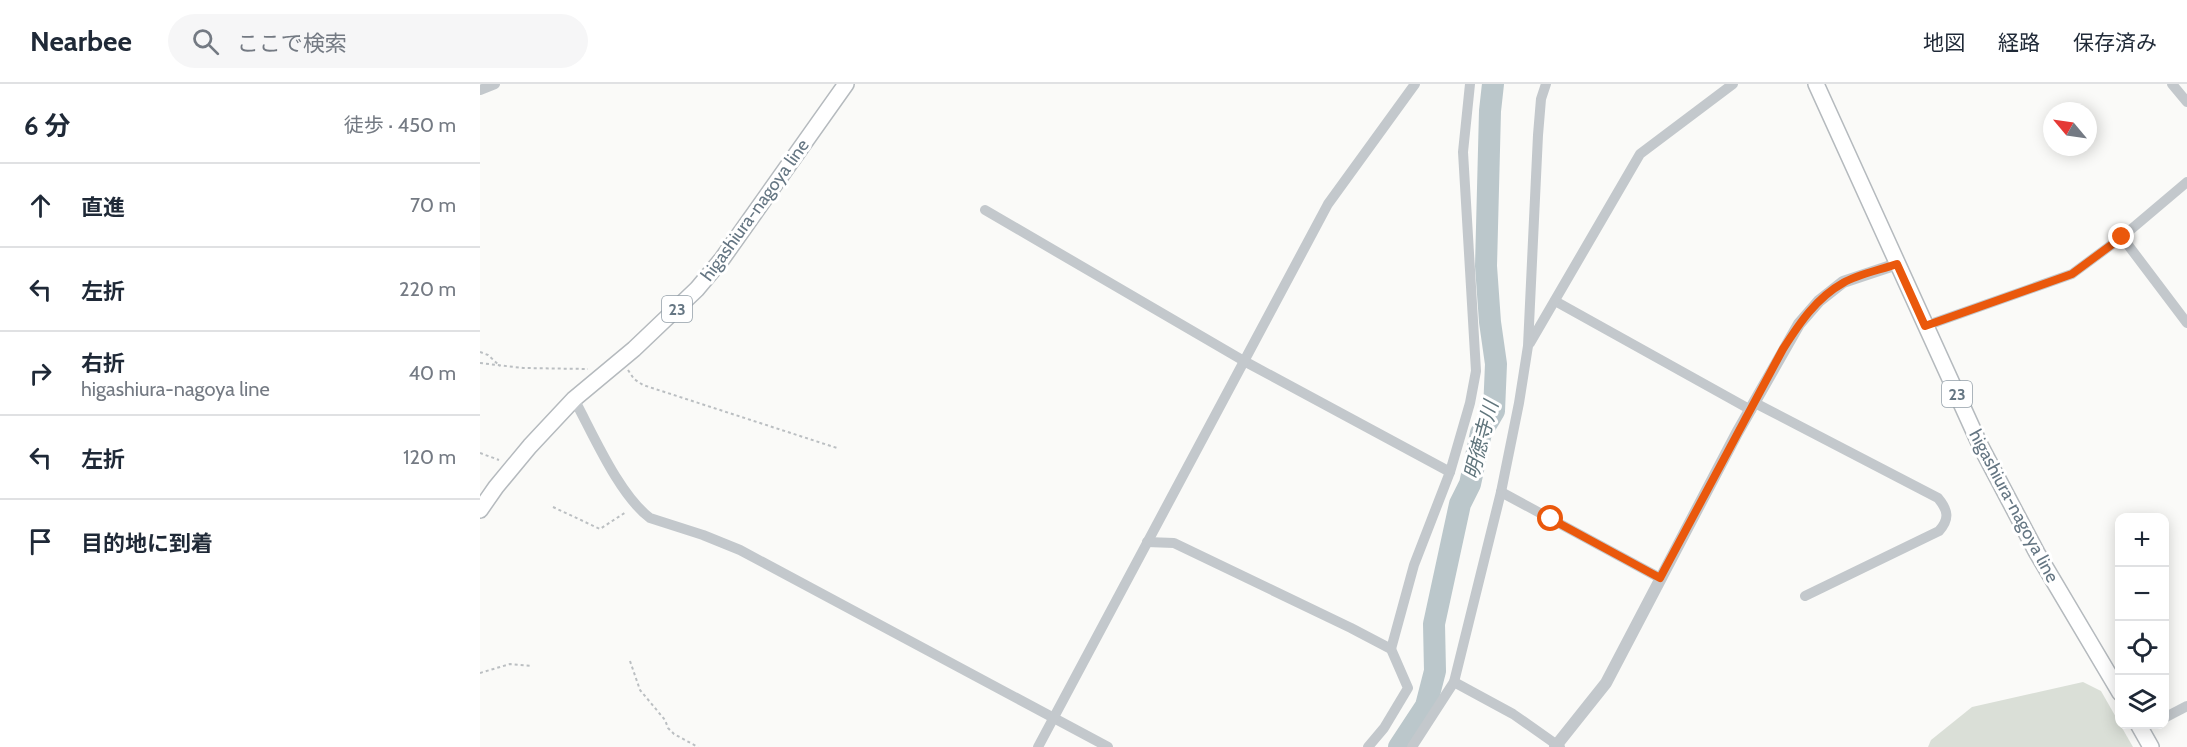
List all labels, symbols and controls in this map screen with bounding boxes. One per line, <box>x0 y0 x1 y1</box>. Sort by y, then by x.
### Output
search box <box>168 14 588 68</box>
text: Nearbee <box>30 24 132 58</box>
icon: search <box>189 25 222 58</box>
text: ここで検索 <box>237 30 347 57</box>
text: 地図 <box>1923 30 1965 55</box>
text: 経路 <box>1998 30 2040 55</box>
text: 保存済み <box>2073 30 2157 55</box>
north arrow <box>2043 102 2097 156</box>
text: 6 分 <box>24 110 70 142</box>
text: 徒歩 · 450 m <box>344 113 456 137</box>
street label: higashiura-nagoya line <box>696 135 814 285</box>
icon: ahead <box>24 189 57 222</box>
text: 70 m <box>410 193 456 217</box>
text: 直進 <box>81 194 125 221</box>
route end <box>2108 223 2134 249</box>
icon: left <box>24 273 57 306</box>
text: 220 m <box>399 277 456 301</box>
text: 左折 <box>81 278 125 305</box>
road number: 23 <box>662 296 692 322</box>
text: 右折 <box>81 350 125 377</box>
icon: right <box>24 357 57 390</box>
text: 40 m <box>408 361 456 385</box>
text: higashiura-nagoya line <box>81 377 270 401</box>
road number: 23 <box>1942 381 1972 407</box>
water label: 明徳寺川 <box>1459 396 1503 482</box>
street label: higashiura-nagoya line <box>1964 426 2064 586</box>
icon: left <box>24 441 57 474</box>
text: 120 m <box>403 445 456 469</box>
text: 左折 <box>81 446 125 473</box>
route start <box>1537 505 1563 531</box>
map controls <box>2115 513 2169 729</box>
button: + <box>2115 513 2169 567</box>
icon: arrive <box>24 525 57 558</box>
text: 目的地に到着 <box>81 530 213 557</box>
button: − <box>2115 567 2169 621</box>
button: locate <box>2115 621 2169 675</box>
button: layers <box>2115 675 2169 729</box>

